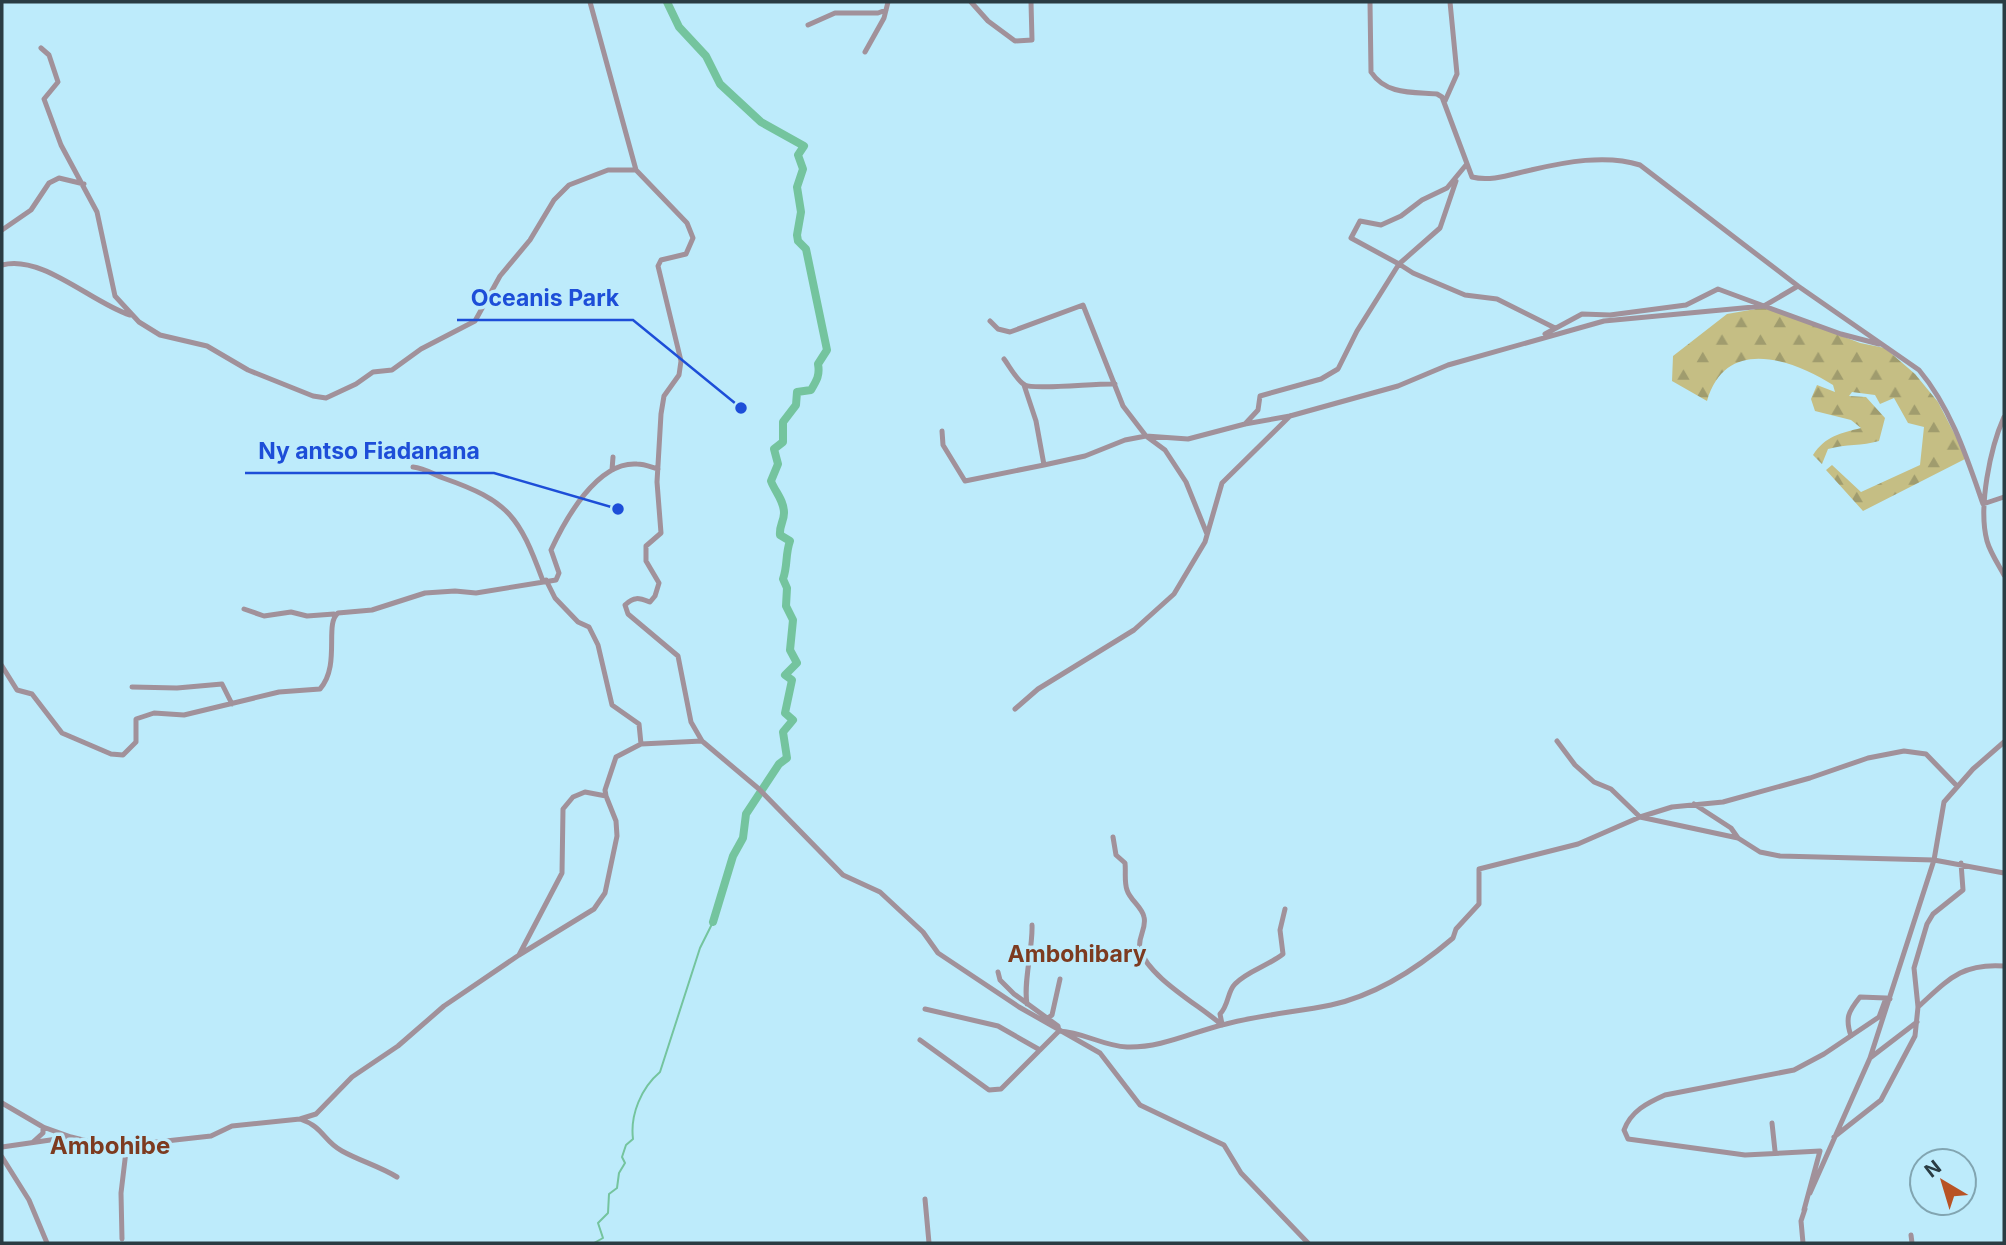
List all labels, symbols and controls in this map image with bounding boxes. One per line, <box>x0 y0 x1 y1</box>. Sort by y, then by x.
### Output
callout: Oceanis Park <box>457 276 633 320</box>
text: Oceanis Park <box>471 284 620 312</box>
callout: Ny antso Fiadanana <box>245 429 494 473</box>
text: Ny antso Fiadanana <box>258 437 480 465</box>
district label: Ambohibary <box>1008 940 1147 968</box>
district label: Ambohibe <box>50 1131 170 1160</box>
north arrow <box>1908 1147 1978 1217</box>
text: N <box>1920 1155 1946 1183</box>

